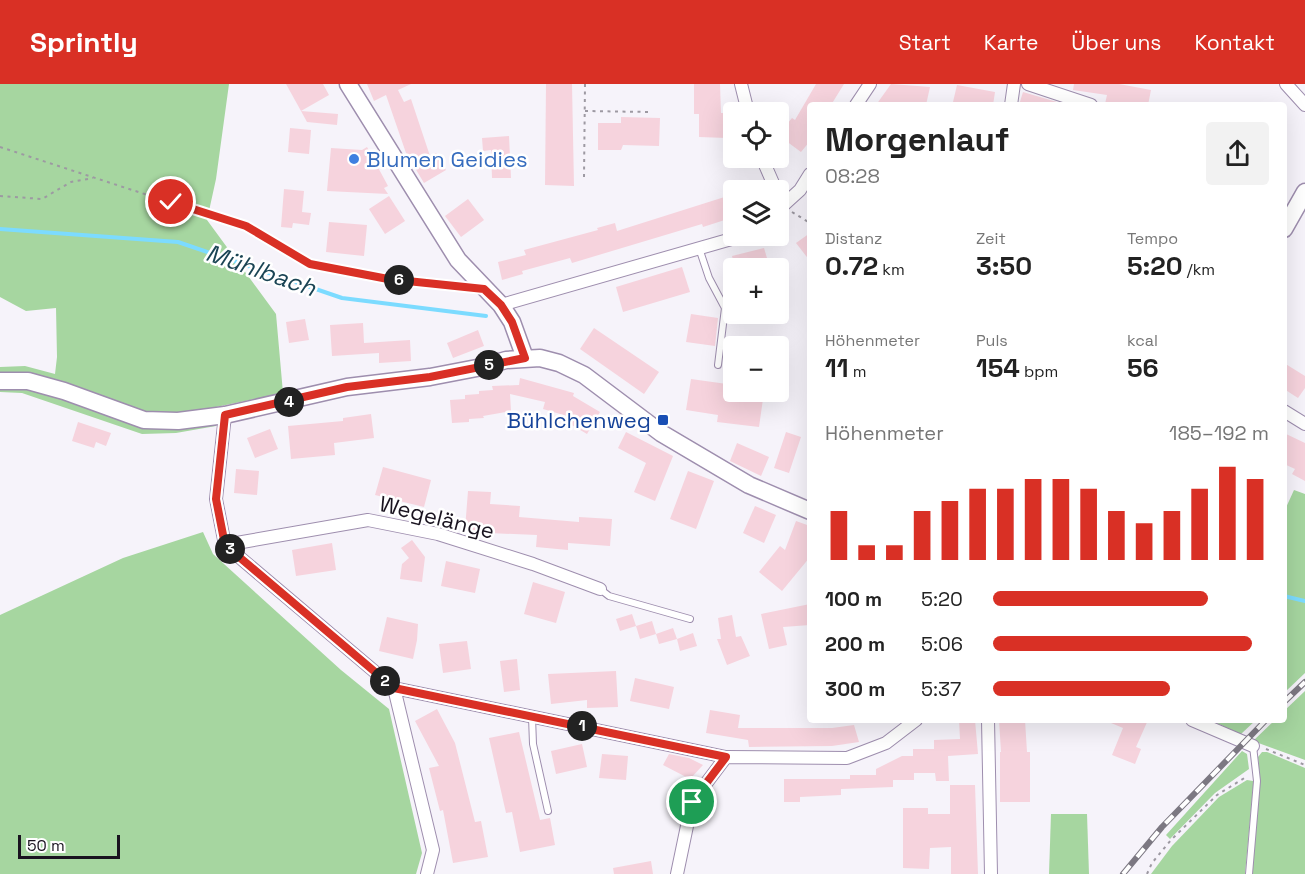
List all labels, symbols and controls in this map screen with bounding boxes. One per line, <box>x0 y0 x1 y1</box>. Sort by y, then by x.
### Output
text: Sprintly <box>30 24 138 60</box>
text: Start <box>899 29 951 56</box>
text: Karte <box>984 29 1038 56</box>
text: Über uns <box>1071 29 1161 56</box>
text: Kontakt <box>1194 29 1275 56</box>
map controls <box>723 102 789 402</box>
button: locate <box>723 102 789 168</box>
text: Morgenlauf <box>825 119 1009 161</box>
button: share <box>1206 122 1269 185</box>
place label: Blumen Geidies <box>366 145 528 173</box>
marker: Blumen Geidies <box>347 152 361 166</box>
text: 08:28 <box>825 163 880 189</box>
pin <box>145 176 196 227</box>
button: layers <box>723 180 789 246</box>
icon: check <box>154 185 187 218</box>
text: Distanz <box>825 228 882 249</box>
text: Zeit <box>976 228 1006 249</box>
text: Tempo <box>1127 228 1178 249</box>
water label: Mühlbach <box>202 237 321 304</box>
text: 0.72 <box>825 249 878 283</box>
text: 3:50 <box>976 249 1032 283</box>
text: 5:20 <box>1127 249 1183 283</box>
button: + <box>723 258 789 324</box>
text: km <box>878 259 905 280</box>
text: /km <box>1183 259 1215 280</box>
pin: 6 <box>384 265 414 295</box>
text: 6 <box>394 269 404 290</box>
text: Höhenmeter <box>825 330 920 351</box>
text: Puls <box>976 330 1008 351</box>
text: kcal <box>1127 330 1158 351</box>
button: − <box>723 336 789 402</box>
pin: 5 <box>474 350 504 380</box>
text: 11 <box>825 351 849 385</box>
text: 154 <box>976 351 1020 385</box>
text: 56 <box>1127 351 1159 385</box>
text: 5 <box>484 354 494 375</box>
text: m <box>849 361 866 382</box>
text: bpm <box>1020 361 1058 382</box>
pin: 4 <box>274 387 304 417</box>
text: 4 <box>284 391 294 412</box>
place label: Bühlchenweg <box>507 406 651 434</box>
marker: Bühlchenweg <box>656 413 670 427</box>
text: Höhenmeter <box>825 420 944 446</box>
text: 185–192 m <box>1169 420 1269 446</box>
street label: Wegelänge <box>376 489 498 545</box>
pin: 3 <box>215 534 245 564</box>
text: 3 <box>225 538 235 559</box>
text: 100 m <box>825 586 882 612</box>
text: 5:20 <box>921 586 963 612</box>
text: 200 m <box>825 631 885 657</box>
text: 5:06 <box>921 631 963 657</box>
pin: 2 <box>370 666 400 696</box>
text: 2 <box>380 670 390 691</box>
text: 300 m <box>825 676 885 702</box>
text: 5:37 <box>921 676 961 702</box>
pin: 1 <box>567 711 597 741</box>
text: 1 <box>578 715 586 736</box>
pin <box>666 776 717 827</box>
icon: arrive <box>675 785 708 818</box>
scale bar <box>18 832 120 860</box>
text: 50 m <box>27 835 65 856</box>

